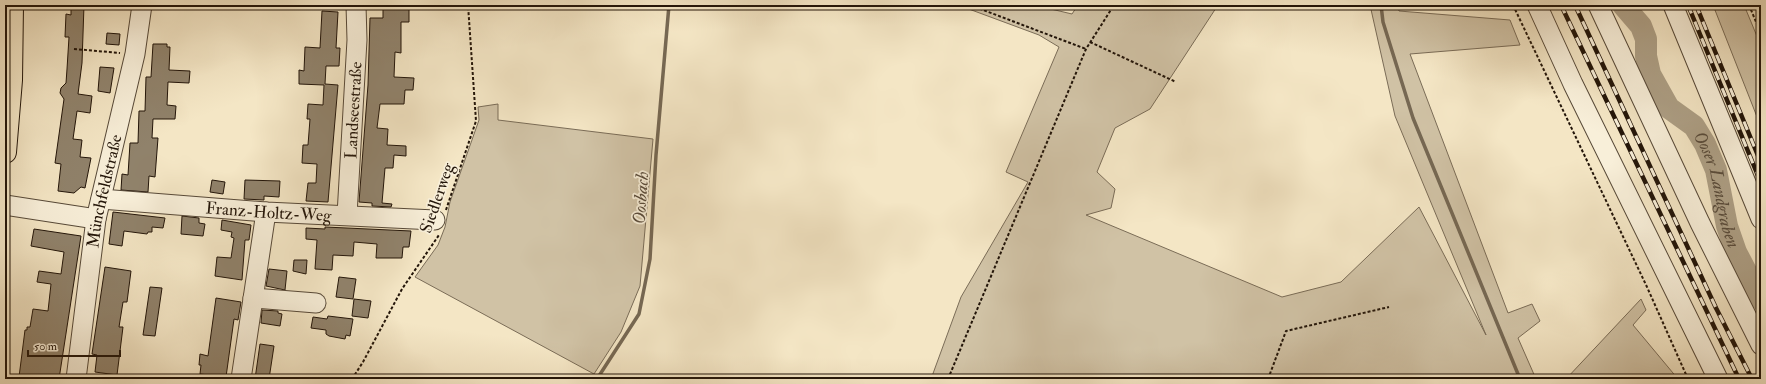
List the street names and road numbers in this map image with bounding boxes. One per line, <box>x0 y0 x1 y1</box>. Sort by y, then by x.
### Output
street label: Landseestraße <box>340 61 366 159</box>
street label: Münchfeldstraße <box>82 132 126 249</box>
street label: Siedlerweg <box>415 160 459 236</box>
street label: Franz-Holtz-Weg <box>205 197 333 226</box>

